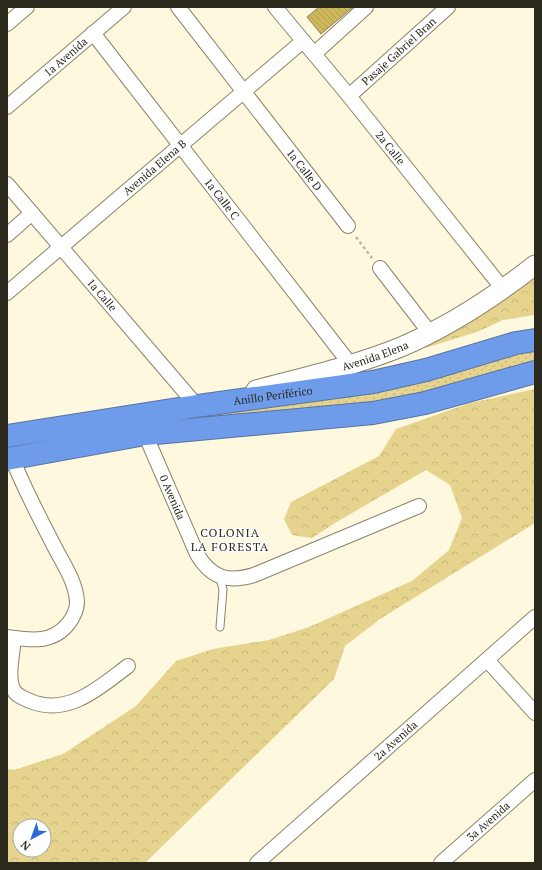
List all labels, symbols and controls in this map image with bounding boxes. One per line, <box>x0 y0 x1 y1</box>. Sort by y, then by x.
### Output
street label: Pasaje Gabriel Bran <box>359 14 439 88</box>
street label: 1a Avenida <box>41 34 91 80</box>
street label: 2a Calle <box>373 128 408 168</box>
street label: Avenida Elena B <box>120 136 189 198</box>
street label: 1a Calle D <box>284 146 325 194</box>
street label: 1a Calle C <box>201 175 242 222</box>
street label: 1a Calle <box>84 276 120 315</box>
street label: Avenida Elena <box>340 337 411 374</box>
street label: Anillo Periférico <box>232 383 313 408</box>
street label: 0 Avenida <box>157 473 188 522</box>
district label: COLONIA LA FORESTA <box>191 525 269 554</box>
street label: 2a Avenida <box>371 717 420 763</box>
street label: 3a Avenida <box>464 798 513 844</box>
north arrow <box>12 818 52 858</box>
text: N <box>17 837 33 854</box>

